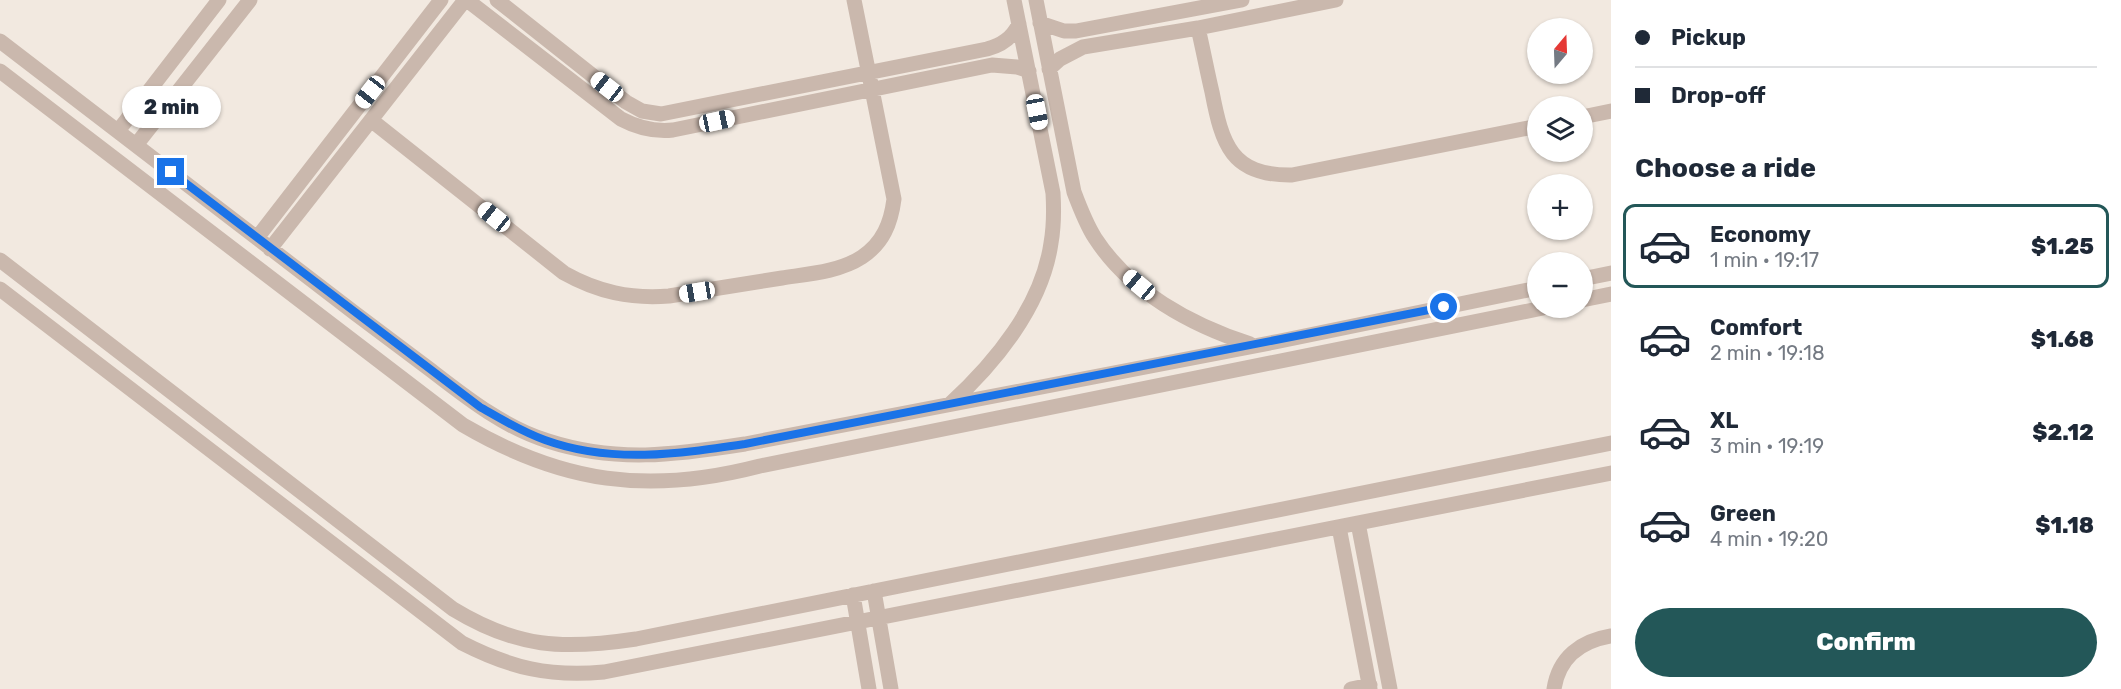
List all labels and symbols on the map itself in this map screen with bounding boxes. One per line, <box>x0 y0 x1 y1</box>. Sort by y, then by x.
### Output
north arrow <box>1527 18 1593 84</box>
car <box>587 69 627 105</box>
car <box>352 72 388 112</box>
callout: 2 min <box>122 85 220 127</box>
car <box>1025 93 1049 131</box>
car <box>698 108 736 134</box>
route end <box>157 158 184 185</box>
car <box>474 199 514 235</box>
car <box>1119 267 1159 303</box>
car <box>678 280 716 304</box>
route start <box>1430 293 1457 320</box>

